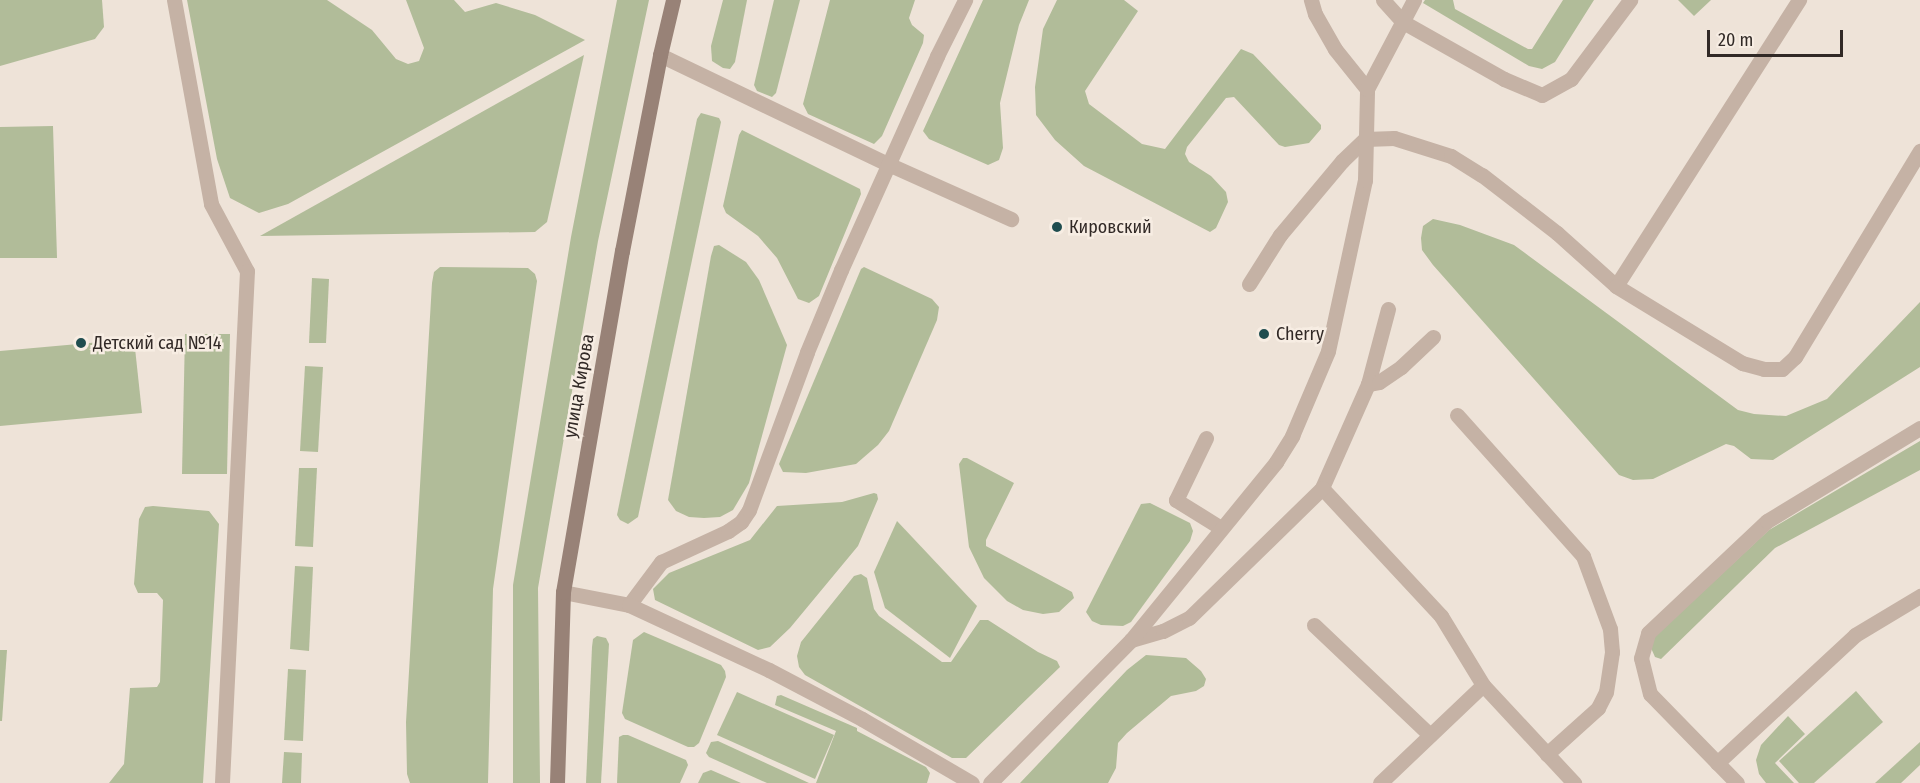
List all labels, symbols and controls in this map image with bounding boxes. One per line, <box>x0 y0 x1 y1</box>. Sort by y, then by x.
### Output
scale bar <box>1710 18 1846 56</box>
text: 20 m <box>1718 29 1753 51</box>
place label: Кировский <box>1069 216 1152 238</box>
marker: Кировский <box>1050 220 1064 234</box>
place label: Cherry <box>1276 323 1324 345</box>
marker: Cherry <box>1257 327 1271 341</box>
place label: Детский сад №14 <box>93 332 222 354</box>
street label: улица Кирова <box>559 332 599 440</box>
marker: Детский сад №14 <box>74 336 88 350</box>

